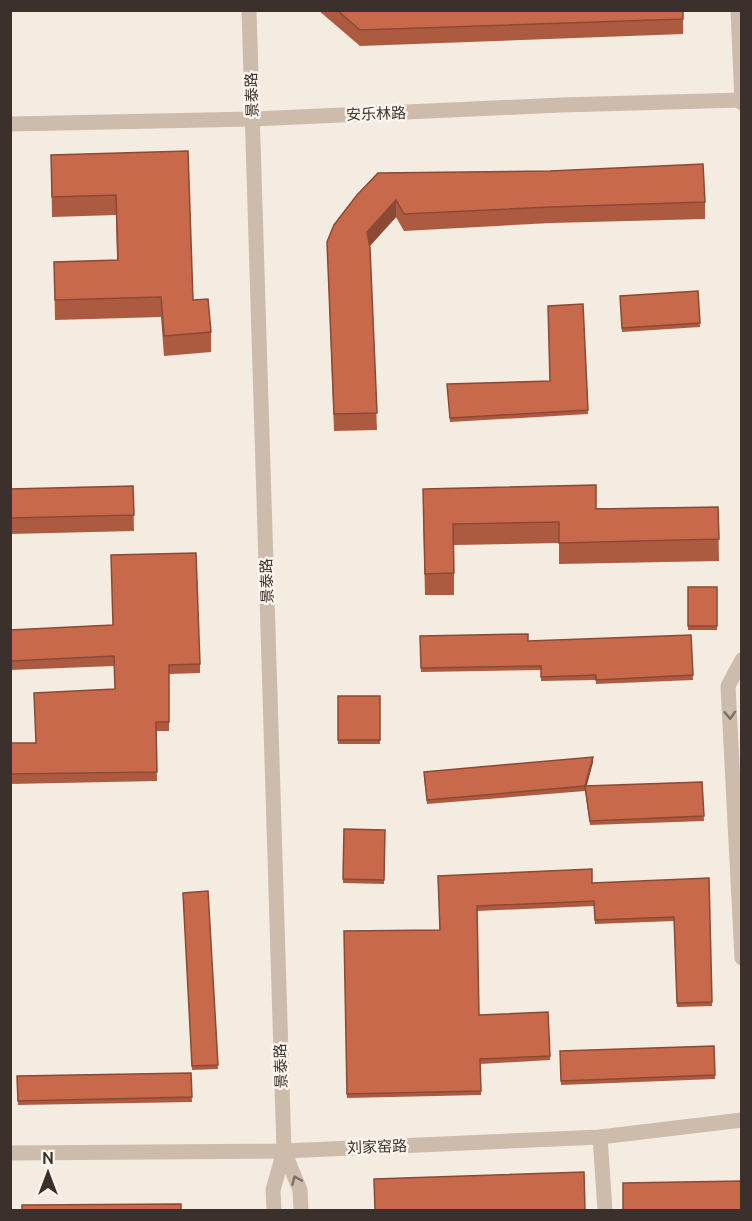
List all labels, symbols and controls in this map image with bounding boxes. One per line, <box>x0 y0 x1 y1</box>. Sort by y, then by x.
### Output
street label: 景泰路 <box>242 72 261 118</box>
street label: 安乐林路 <box>346 104 406 123</box>
street label: 景泰路 <box>257 558 276 604</box>
one-way arrow <box>723 711 736 720</box>
street label: 景泰路 <box>271 1043 290 1089</box>
street label: 刘家窑路 <box>347 1137 407 1156</box>
north arrow <box>18 1143 78 1203</box>
text: N <box>42 1149 54 1167</box>
one-way arrow <box>291 1175 303 1186</box>

